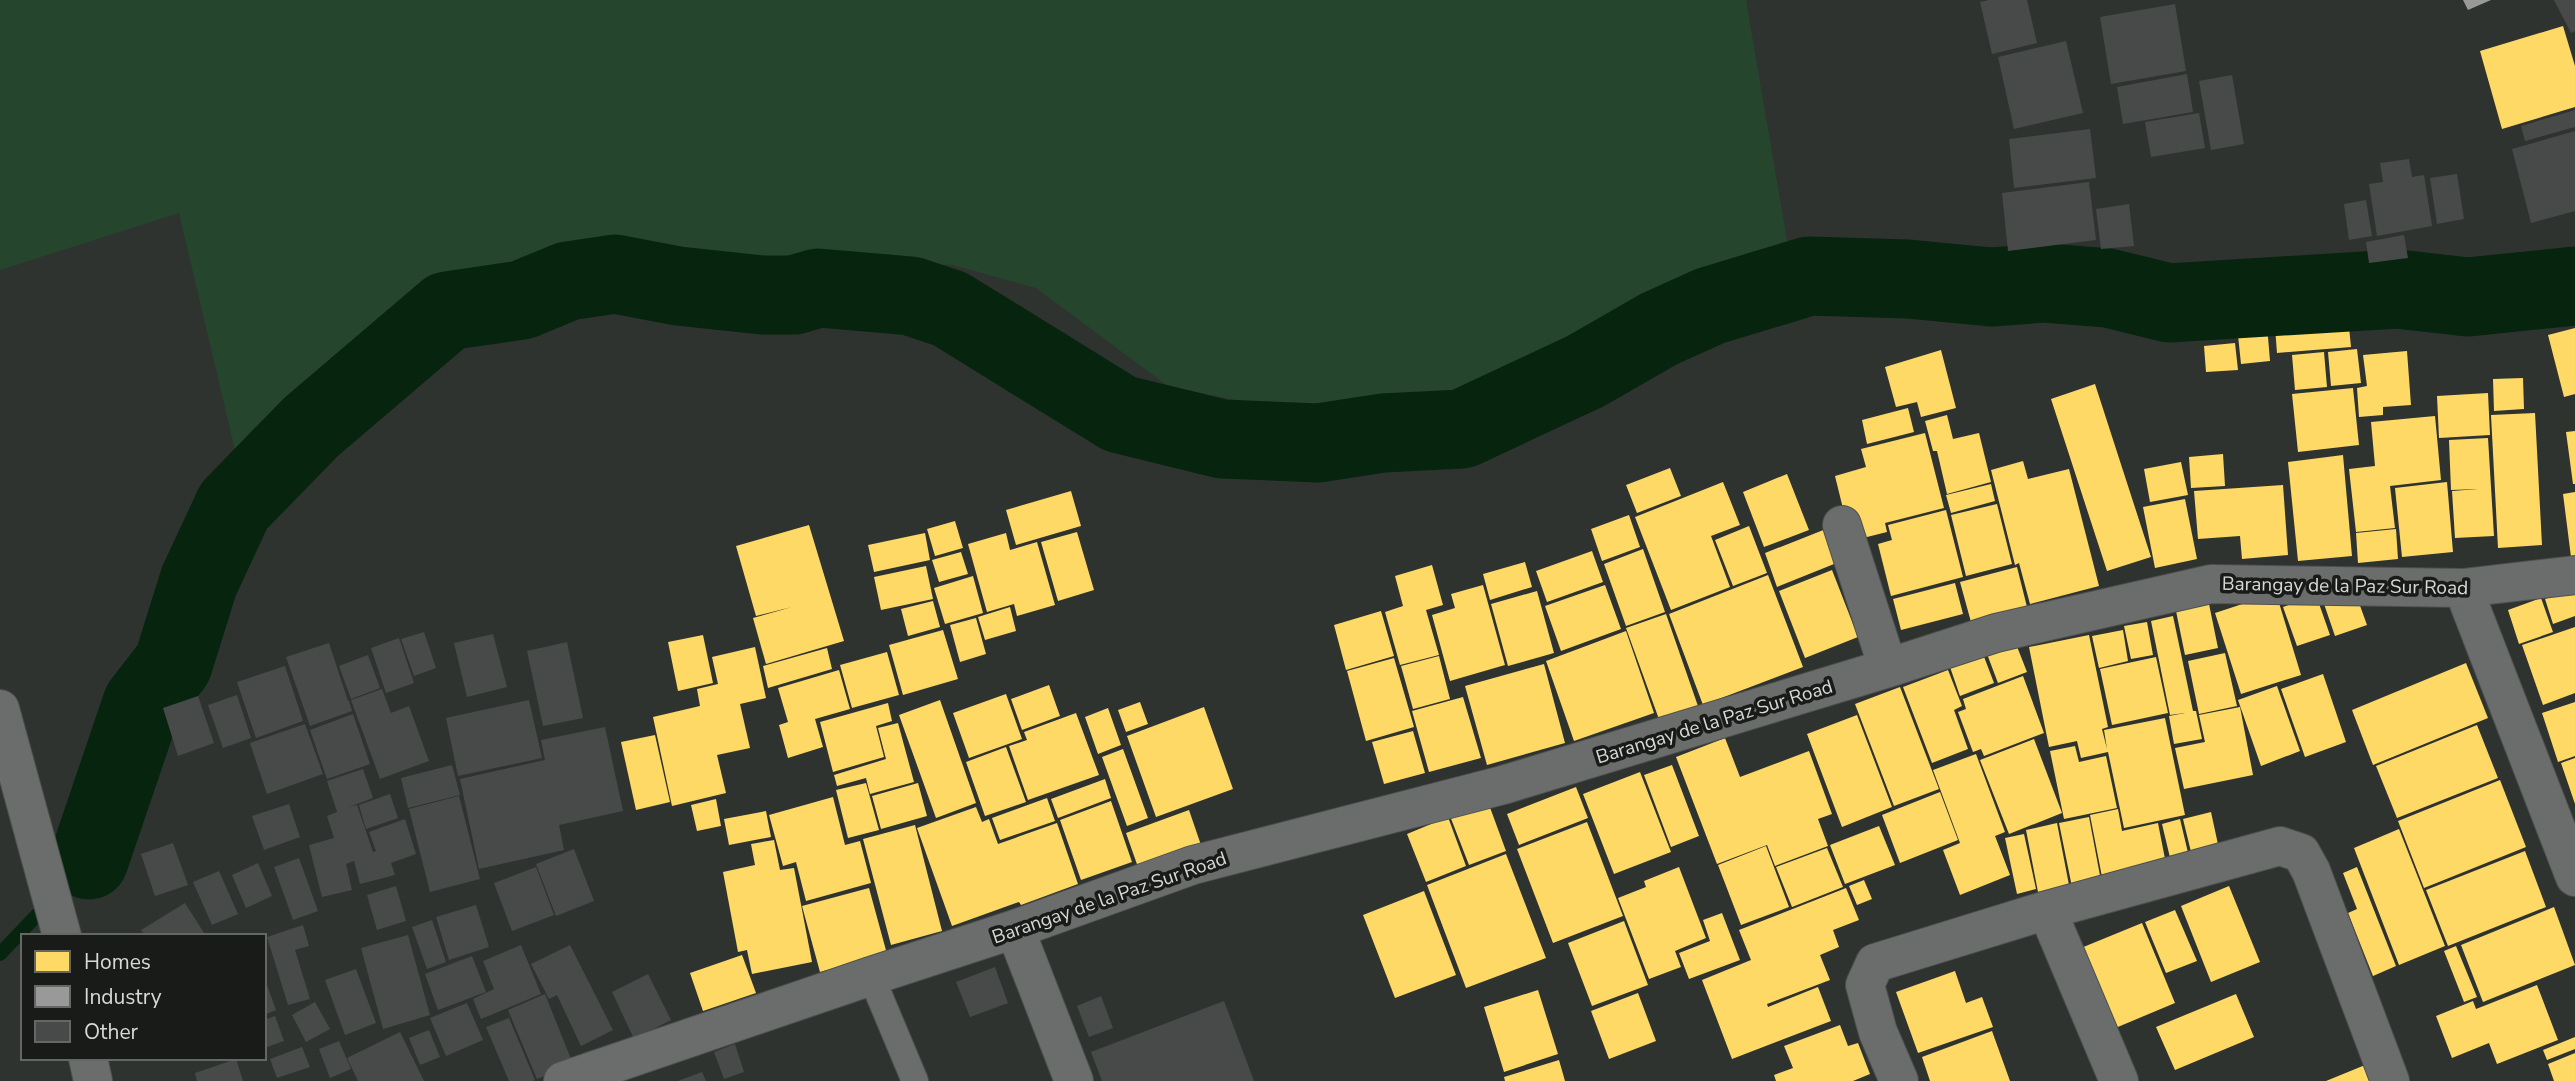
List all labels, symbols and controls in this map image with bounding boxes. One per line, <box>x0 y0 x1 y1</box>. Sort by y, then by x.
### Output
street label: Barangay de la Paz Sur Road <box>2222 571 2468 601</box>
street label: Barangay de la Paz Sur Road <box>1593 673 1836 770</box>
street label: Barangay de la Paz Sur Road <box>989 846 1230 950</box>
legend <box>21 934 266 1060</box>
text: Homes <box>84 948 151 976</box>
text: Industry <box>84 983 162 1011</box>
text: Other <box>84 1018 139 1046</box>

